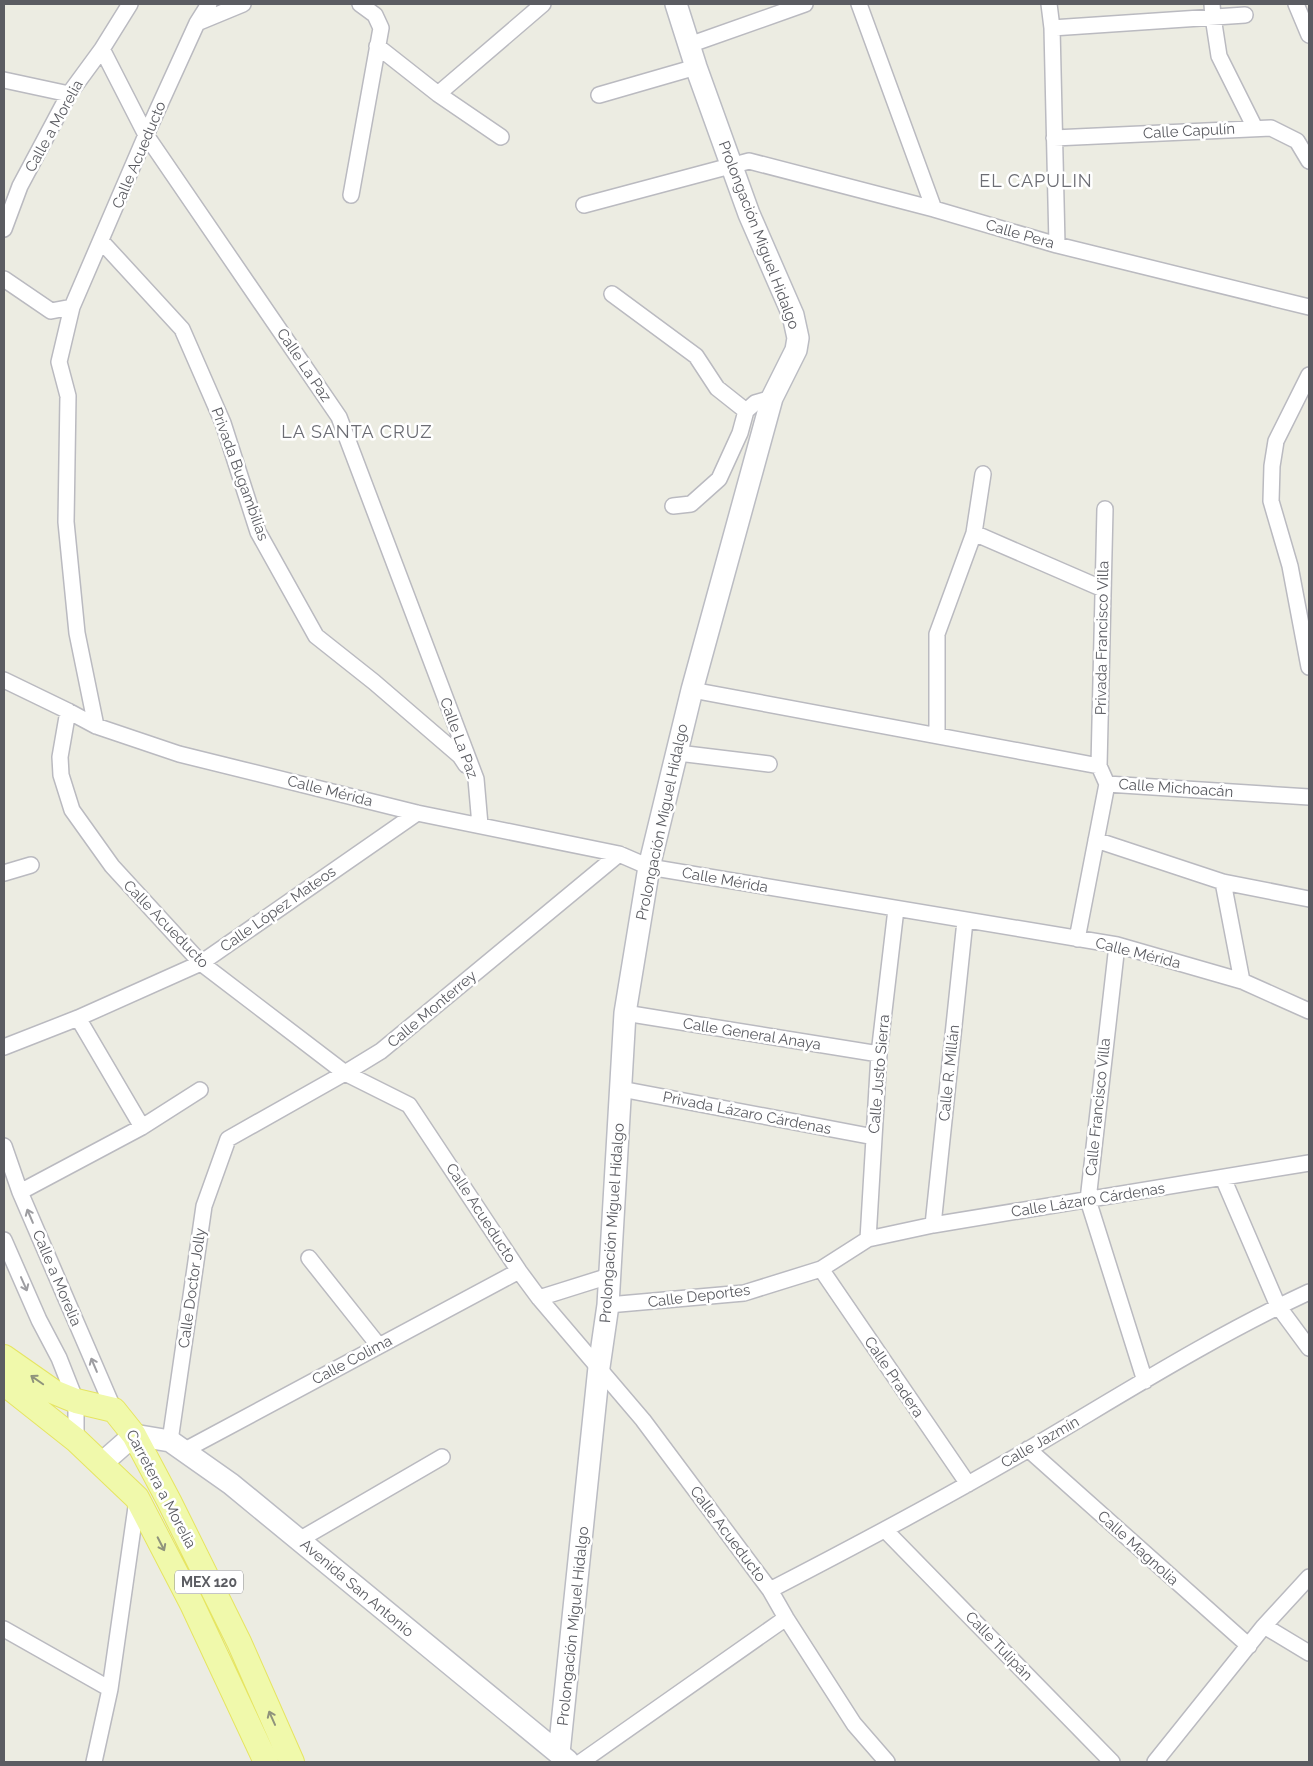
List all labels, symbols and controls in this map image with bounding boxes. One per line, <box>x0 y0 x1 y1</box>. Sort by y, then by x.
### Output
street label: Calle a Morelia <box>21 77 87 175</box>
street label: Calle Acueducto <box>108 99 170 211</box>
street label: Calle Capulín <box>1143 120 1235 142</box>
street label: Prolongación Miguel Hidalgo <box>715 138 803 332</box>
district label: EL CAPULIN <box>979 170 1093 191</box>
street label: Calle Pera <box>984 216 1056 252</box>
street label: Calle La Paz <box>273 325 335 405</box>
street label: Privada Bugambilias <box>207 405 273 543</box>
district label: LA SANTA CRUZ <box>281 421 433 442</box>
street label: Privada Francisco Villa <box>1092 561 1112 715</box>
street label: Calle La Paz <box>436 695 482 781</box>
street label: Prolongación Miguel Hidalgo <box>632 722 692 922</box>
street label: Calle Mérida <box>286 772 374 810</box>
street label: Calle Michoacán <box>1118 775 1234 801</box>
street label: Calle López Mateos <box>217 862 339 956</box>
street label: Calle Mérida <box>681 864 769 896</box>
street label: Calle Acueducto <box>120 876 212 972</box>
street label: Calle Mérida <box>1094 934 1182 972</box>
street label: Calle Monterrey <box>384 967 480 1051</box>
street label: Calle General Anaya <box>682 1014 822 1054</box>
street label: Calle Justo Sierra <box>865 1014 893 1134</box>
street label: Calle R. Millán <box>935 1024 963 1122</box>
street label: Calle Francisco Villa <box>1082 1037 1114 1177</box>
street label: Privada Lázaro Cárdenas <box>661 1088 833 1138</box>
street label: Prolongación Miguel Hidalgo <box>596 1122 628 1324</box>
street label: Calle Acueducto <box>442 1160 520 1266</box>
street label: Calle Lázaro Cárdenas <box>1010 1179 1166 1221</box>
one-way arrow <box>25 1209 35 1224</box>
street label: Calle a Morelia <box>29 1227 85 1329</box>
street label: Calle Doctor Jolly <box>175 1227 209 1349</box>
one-way arrow <box>19 1276 29 1291</box>
street label: Calle Deportes <box>647 1281 751 1311</box>
street label: Calle Colima <box>309 1331 395 1389</box>
street label: Calle Pradera <box>860 1333 928 1421</box>
one-way arrow <box>89 1358 99 1373</box>
one-way arrow <box>30 1375 44 1385</box>
street label: Calle Jazmín <box>998 1412 1082 1472</box>
street label: Carretera a Morelia <box>122 1427 200 1551</box>
street label: Calle Acueducto <box>686 1483 770 1585</box>
street label: Calle Magnolia <box>1094 1507 1182 1589</box>
street label: Prolongación Miguel Hidalgo <box>554 1525 592 1727</box>
street label: Avenida San Antonio <box>297 1535 417 1641</box>
one-way arrow <box>156 1536 166 1551</box>
road number: MEX 120 <box>175 1570 243 1594</box>
street label: Calle Tulipán <box>962 1608 1036 1684</box>
one-way arrow <box>267 1711 277 1726</box>

